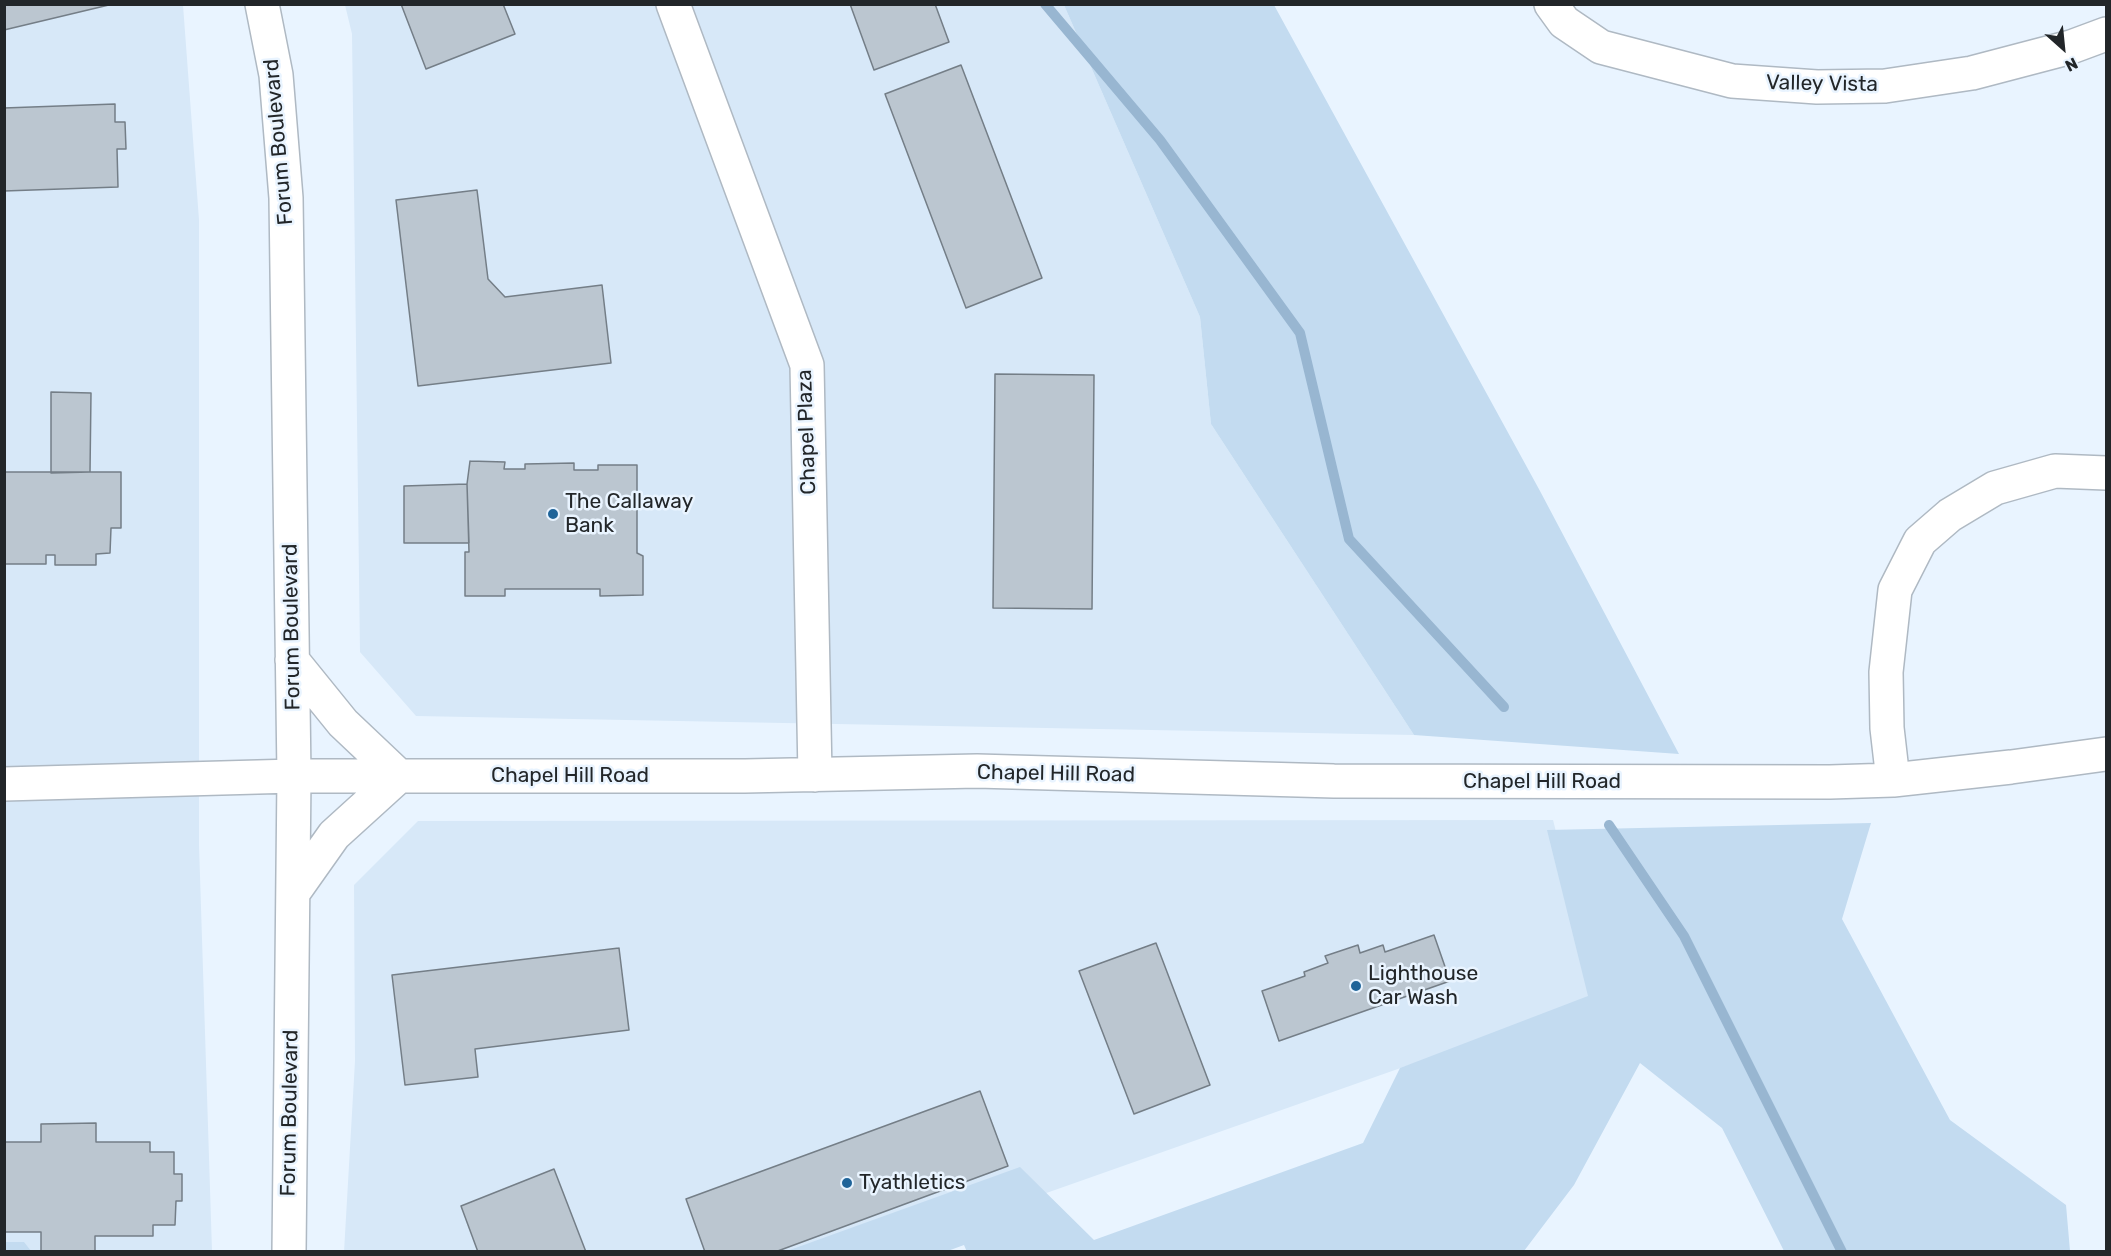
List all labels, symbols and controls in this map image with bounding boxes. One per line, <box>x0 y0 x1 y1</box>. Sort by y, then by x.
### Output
north arrow <box>2033 18 2093 78</box>
text: N <box>2062 53 2081 76</box>
street label: Forum Boulevard <box>259 58 299 226</box>
street label: Valley Vista <box>1766 70 1878 98</box>
street label: Chapel Plaza <box>792 369 822 495</box>
place label: The Callaway Bank <box>565 489 693 539</box>
marker: The Callaway Bank <box>546 507 560 521</box>
street label: Forum Boulevard <box>278 543 306 711</box>
street label: Chapel Hill Road <box>977 760 1135 788</box>
street label: Chapel Hill Road <box>491 763 649 789</box>
street label: Chapel Hill Road <box>1463 769 1621 795</box>
place label: Lighthouse Car Wash <box>1368 961 1478 1011</box>
marker: Lighthouse Car Wash <box>1349 979 1363 993</box>
street label: Forum Boulevard <box>276 1029 304 1197</box>
place label: Tyathletics <box>859 1170 966 1196</box>
marker: Tyathletics <box>840 1176 854 1190</box>

